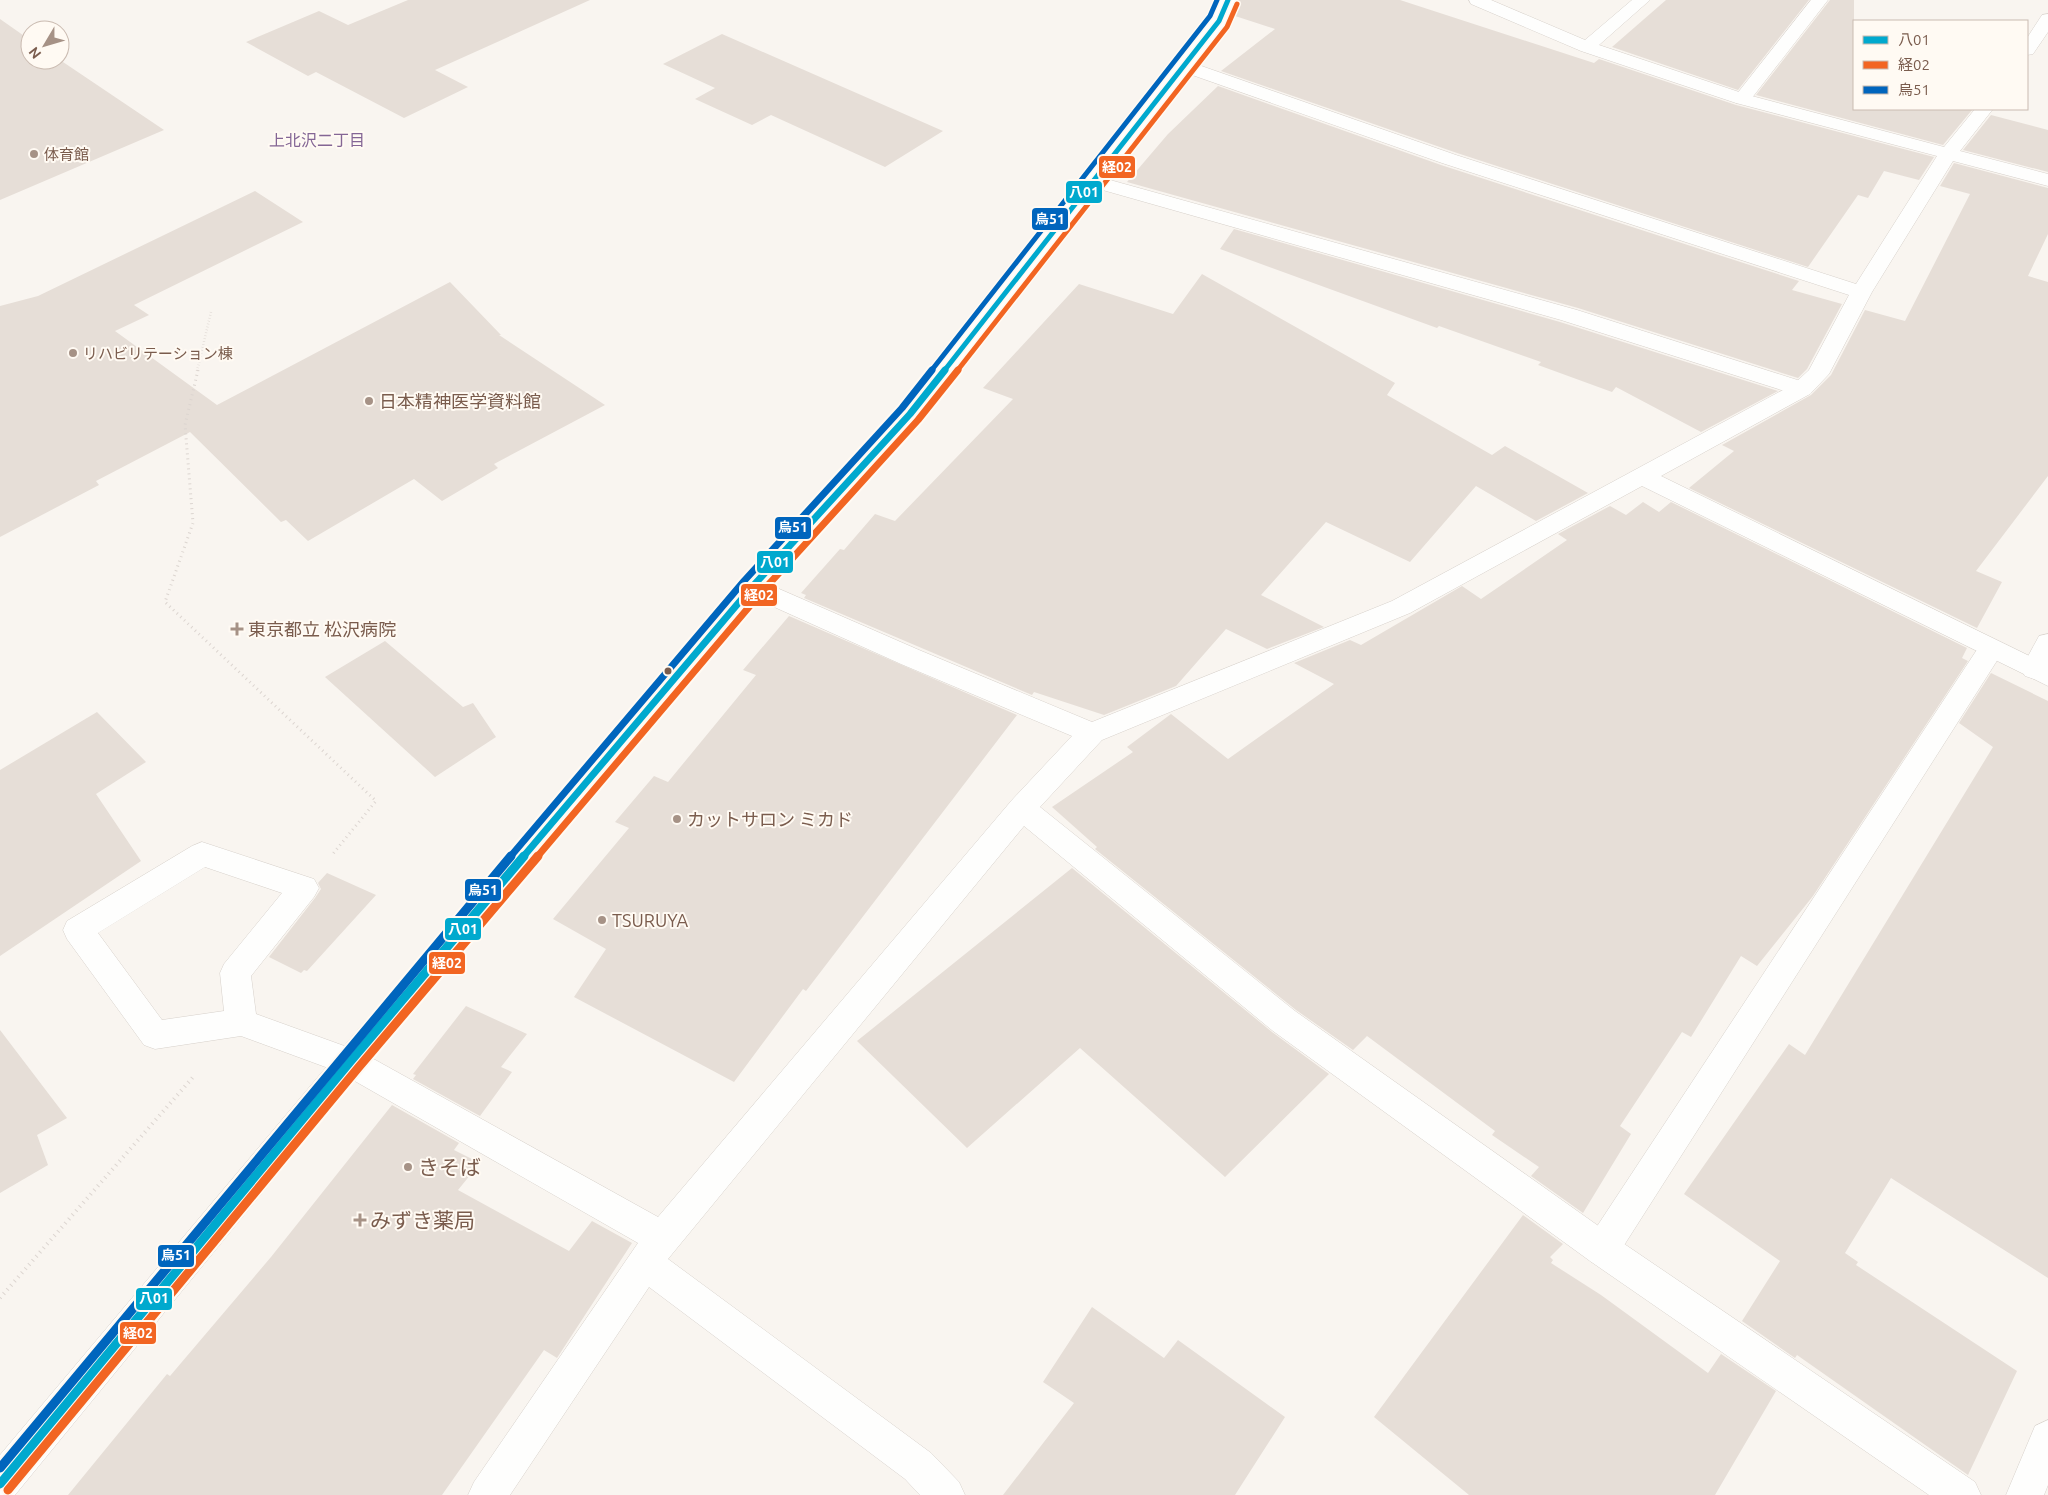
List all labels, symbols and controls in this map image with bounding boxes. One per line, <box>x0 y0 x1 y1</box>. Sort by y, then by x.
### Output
north arrow <box>20 20 70 70</box>
legend <box>1853 20 2028 110</box>
text: 八01 <box>1898 31 1930 48</box>
text: N <box>25 44 44 62</box>
text: 経02 <box>1898 56 1930 73</box>
text: 烏51 <box>1898 81 1930 98</box>
district label: 上北沢二丁目 <box>269 131 365 149</box>
place label: 体育館 <box>44 146 89 163</box>
marker: 体育館 <box>28 148 40 160</box>
line badge: 経02 <box>1098 155 1136 179</box>
text: 経02 <box>1102 159 1132 175</box>
line badge: 八01 <box>1065 180 1103 204</box>
text: 八01 <box>1069 184 1099 200</box>
line badge: 烏51 <box>1031 207 1069 231</box>
text: 烏51 <box>1035 211 1065 227</box>
place label: リハビリテーション棟 <box>83 345 233 362</box>
marker: リハビリテーション棟 <box>67 347 79 359</box>
place label: 日本精神医学資料館 <box>379 391 541 411</box>
marker: 日本精神医学資料館 <box>363 395 375 407</box>
line badge: 烏51 <box>774 516 812 540</box>
text: 烏51 <box>778 519 808 535</box>
line badge: 八01 <box>756 550 794 574</box>
text: 八01 <box>760 554 790 570</box>
line badge: 経02 <box>740 583 778 607</box>
text: 経02 <box>744 587 774 603</box>
place label: 東京都立 松沢病院 <box>248 619 396 639</box>
marker: 東京都立 松沢病院 <box>230 622 244 636</box>
unlabelled marker <box>663 666 673 676</box>
place label: カットサロン ミカド <box>687 809 853 829</box>
marker: カットサロン ミカド <box>671 813 683 825</box>
line badge: 烏51 <box>464 878 502 902</box>
text: 烏51 <box>468 882 498 898</box>
place label: TSURUYA <box>612 910 688 930</box>
marker: TSURUYA <box>596 914 608 926</box>
line badge: 八01 <box>444 917 482 941</box>
text: 八01 <box>448 921 478 937</box>
line badge: 経02 <box>428 951 466 975</box>
text: 経02 <box>432 955 462 971</box>
place label: きそば <box>418 1155 481 1179</box>
marker: きそば <box>402 1161 414 1173</box>
place label: みずき薬局 <box>370 1208 475 1232</box>
marker: みずき薬局 <box>354 1214 366 1226</box>
line badge: 烏51 <box>157 1244 195 1268</box>
text: 烏51 <box>161 1247 191 1263</box>
line badge: 八01 <box>135 1287 173 1311</box>
text: 八01 <box>139 1290 169 1306</box>
line badge: 経02 <box>119 1321 157 1345</box>
text: 経02 <box>123 1325 153 1341</box>

